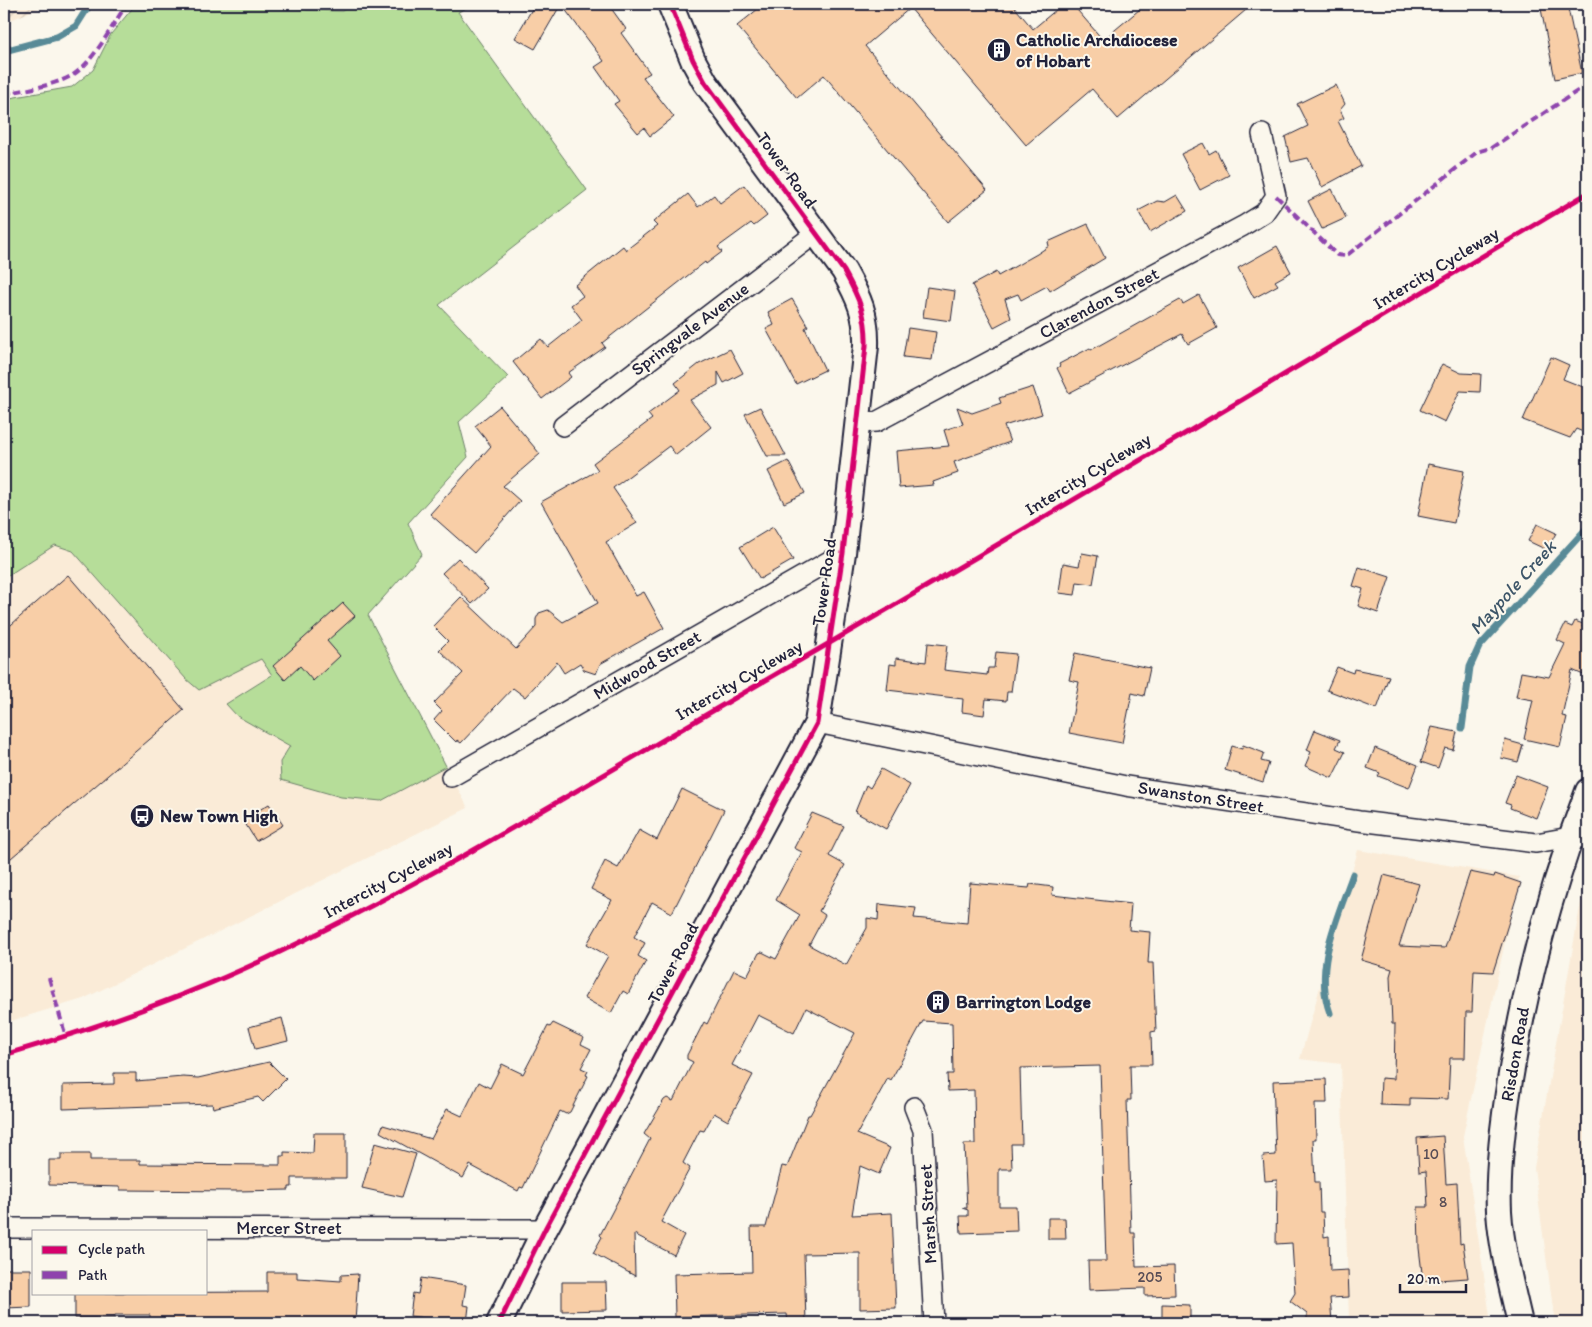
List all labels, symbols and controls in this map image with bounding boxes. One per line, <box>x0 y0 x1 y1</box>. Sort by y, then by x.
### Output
place label: Catholic Archdiocese of Hobart <box>1016 29 1178 72</box>
building icon: Catholic Archdiocese of Hobart <box>986 37 1012 63</box>
street label: Tower Road <box>752 128 822 212</box>
street label: Intercity Cycleway <box>1369 221 1503 314</box>
street label: Clarendon Street <box>1035 262 1163 344</box>
street label: Springvale Avenue <box>627 278 753 380</box>
street label: Intercity Cycleway <box>1021 427 1155 520</box>
water label: Maypole Creek <box>1464 535 1562 639</box>
street label: Tower Road <box>807 536 841 627</box>
street label: Midwood Street <box>589 625 705 705</box>
street label: Intercity Cycleway <box>672 634 807 725</box>
street label: Swanston Street <box>1137 776 1266 818</box>
bus stop icon: New Town High <box>129 803 155 829</box>
place label: New Town High <box>160 805 279 827</box>
street label: Intercity Cycleway <box>320 836 457 923</box>
street label: Tower Road <box>642 919 704 1007</box>
building icon: Barrington Lodge <box>925 989 951 1015</box>
place label: Barrington Lodge <box>956 991 1092 1013</box>
street label: Risdon Road <box>1496 1005 1534 1103</box>
house number: 10 <box>1423 1145 1439 1163</box>
street label: Marsh Street <box>914 1163 942 1264</box>
house number: 8 <box>1439 1193 1447 1211</box>
street label: Mercer Street <box>236 1217 342 1239</box>
legend <box>32 1230 208 1294</box>
text: Cycle path <box>78 1240 145 1258</box>
scale bar <box>1400 1262 1466 1294</box>
text: Path <box>78 1266 107 1284</box>
house number: 205 <box>1137 1268 1163 1286</box>
text: 20 m <box>1407 1270 1441 1288</box>

